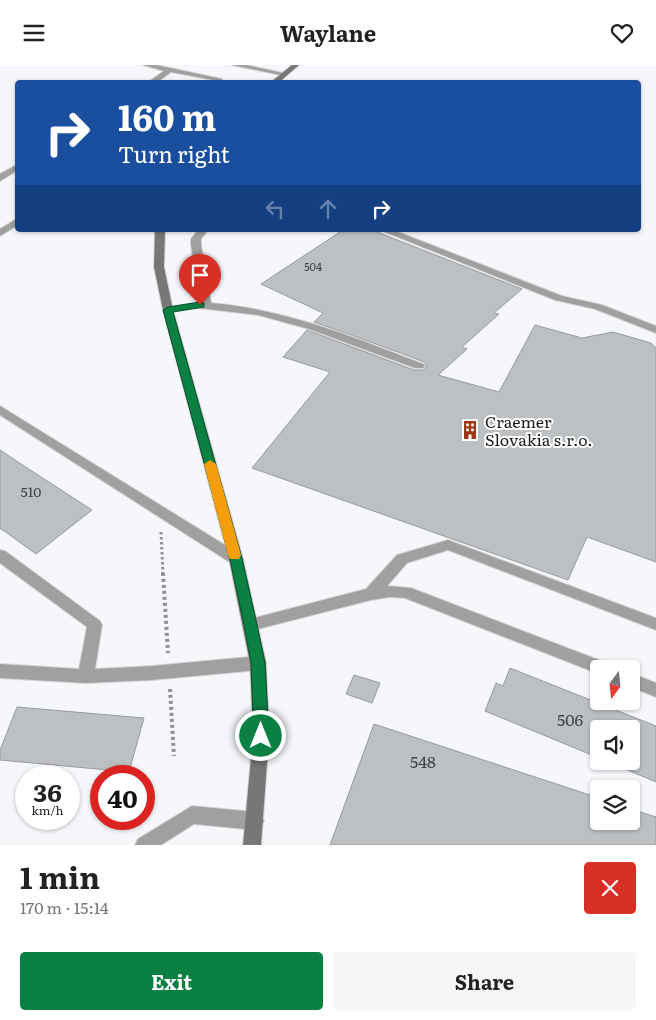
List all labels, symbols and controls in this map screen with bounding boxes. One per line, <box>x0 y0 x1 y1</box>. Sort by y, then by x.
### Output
text: Waylane <box>280 16 376 49</box>
icon: menu <box>20 19 48 47</box>
icon: heart <box>608 19 636 47</box>
text: 160 m <box>118 90 216 142</box>
icon: right <box>35 100 100 165</box>
text: Turn right <box>118 137 230 170</box>
icon: left <box>261 195 289 223</box>
icon: ahead <box>314 195 342 223</box>
icon: right <box>367 195 395 223</box>
pin <box>179 254 221 305</box>
house number: 504 <box>304 258 322 274</box>
icon: arrive <box>186 261 214 289</box>
place label: Craemer Slovakia s.r.o. <box>485 409 593 451</box>
building icon: Craemer Slovakia s.r.o. <box>459 419 481 441</box>
house number: 510 <box>21 481 41 501</box>
north arrow <box>590 660 640 710</box>
map controls <box>590 660 640 830</box>
house number: 506 <box>557 707 583 731</box>
position arrow <box>234 709 286 761</box>
button: sound <box>590 720 640 770</box>
house number: 548 <box>410 749 436 773</box>
speed limit sign: 40 <box>90 765 155 830</box>
text: 36 <box>33 773 62 810</box>
button: layers <box>590 780 640 830</box>
text: km/h <box>32 801 63 819</box>
text: 1 min <box>20 854 100 898</box>
button: close <box>584 862 636 914</box>
text: 170 m · 15:14 <box>20 895 109 919</box>
button: Exit <box>20 952 323 1010</box>
button: Share <box>333 952 636 1010</box>

